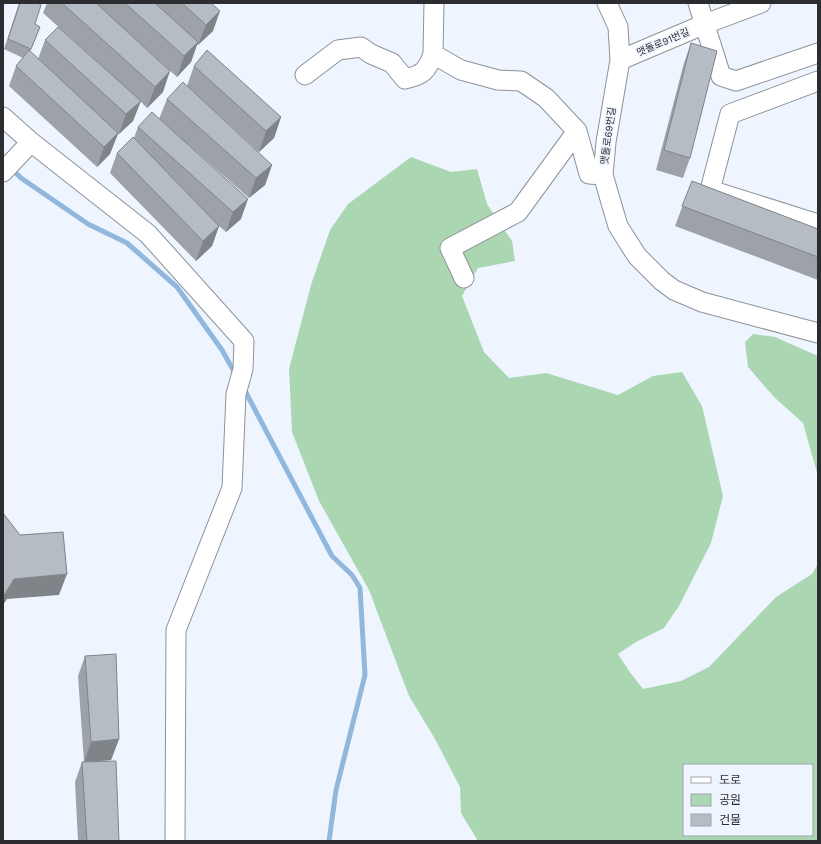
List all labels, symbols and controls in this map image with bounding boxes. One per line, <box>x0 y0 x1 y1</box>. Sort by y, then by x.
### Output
street label: 맷돌로91번길 <box>635 26 691 58</box>
street label: 맷돌로69번길 <box>599 106 617 166</box>
legend <box>683 764 813 836</box>
text: 도로 <box>719 773 741 787</box>
text: 공원 <box>719 793 741 807</box>
text: 건물 <box>719 813 741 827</box>

